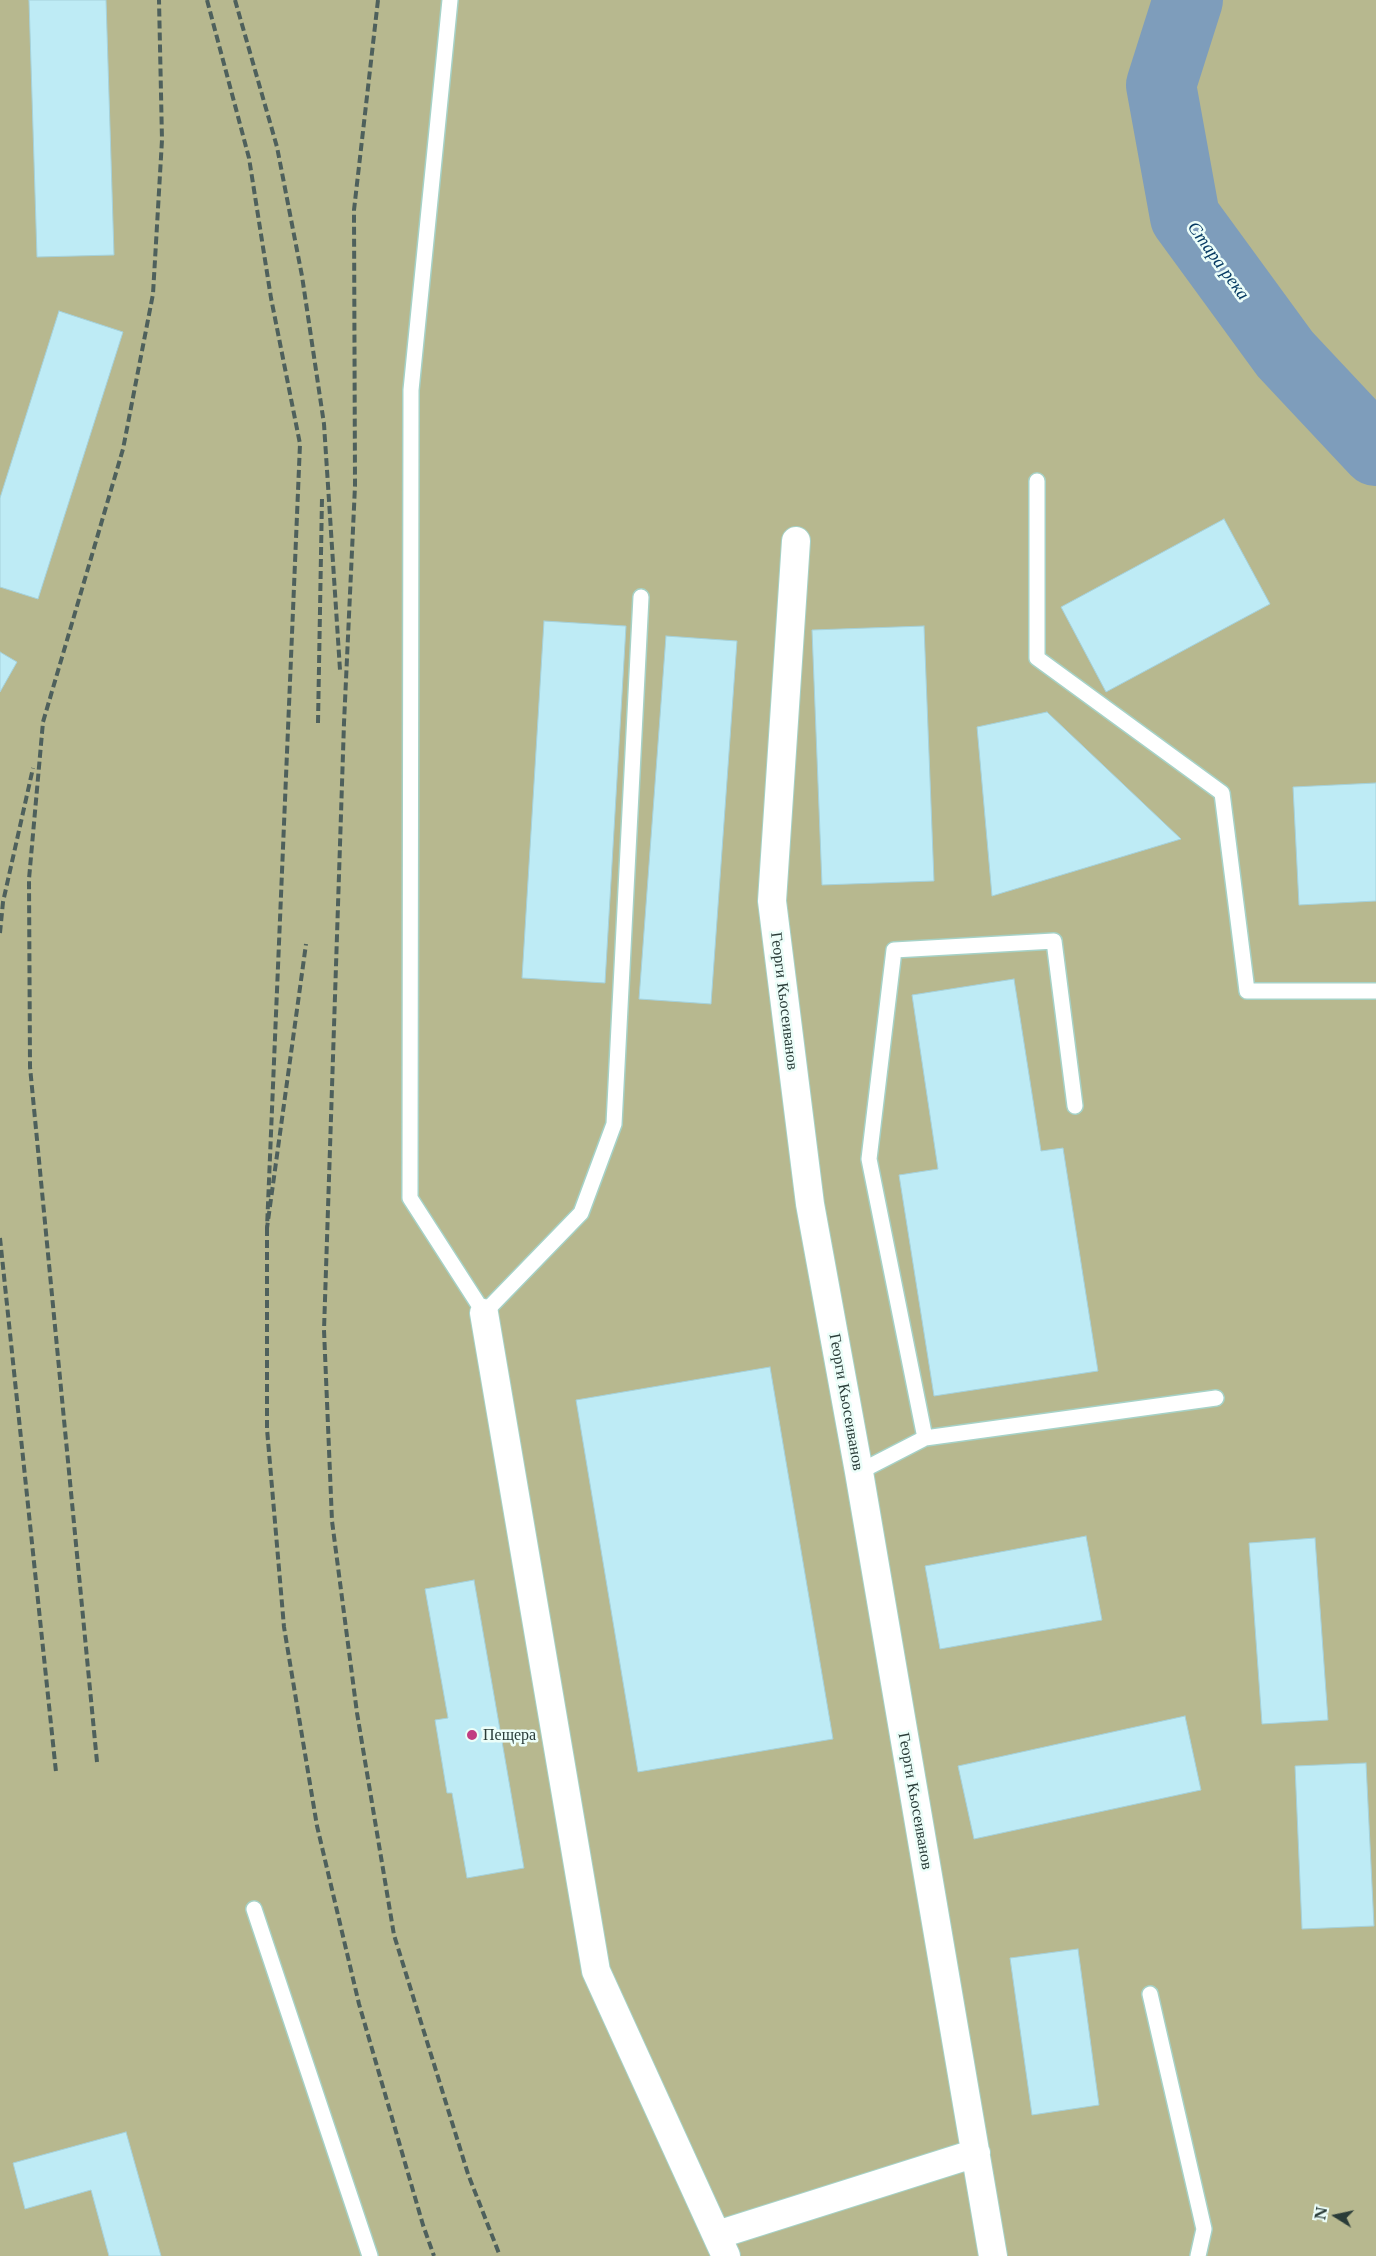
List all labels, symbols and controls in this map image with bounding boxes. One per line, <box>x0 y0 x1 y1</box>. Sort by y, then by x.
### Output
water label: Стара река <box>1182 218 1254 304</box>
street label: Георги Кьосеиванов <box>766 931 802 1071</box>
street label: Георги Кьосеиванов <box>824 1332 868 1472</box>
place label: Пещера <box>483 1725 536 1745</box>
marker: Пещера <box>465 1728 479 1742</box>
street label: Георги Кьосеиванов <box>893 1731 937 1871</box>
north arrow <box>1311 2191 1361 2241</box>
text: N <box>1311 2205 1331 2221</box>

